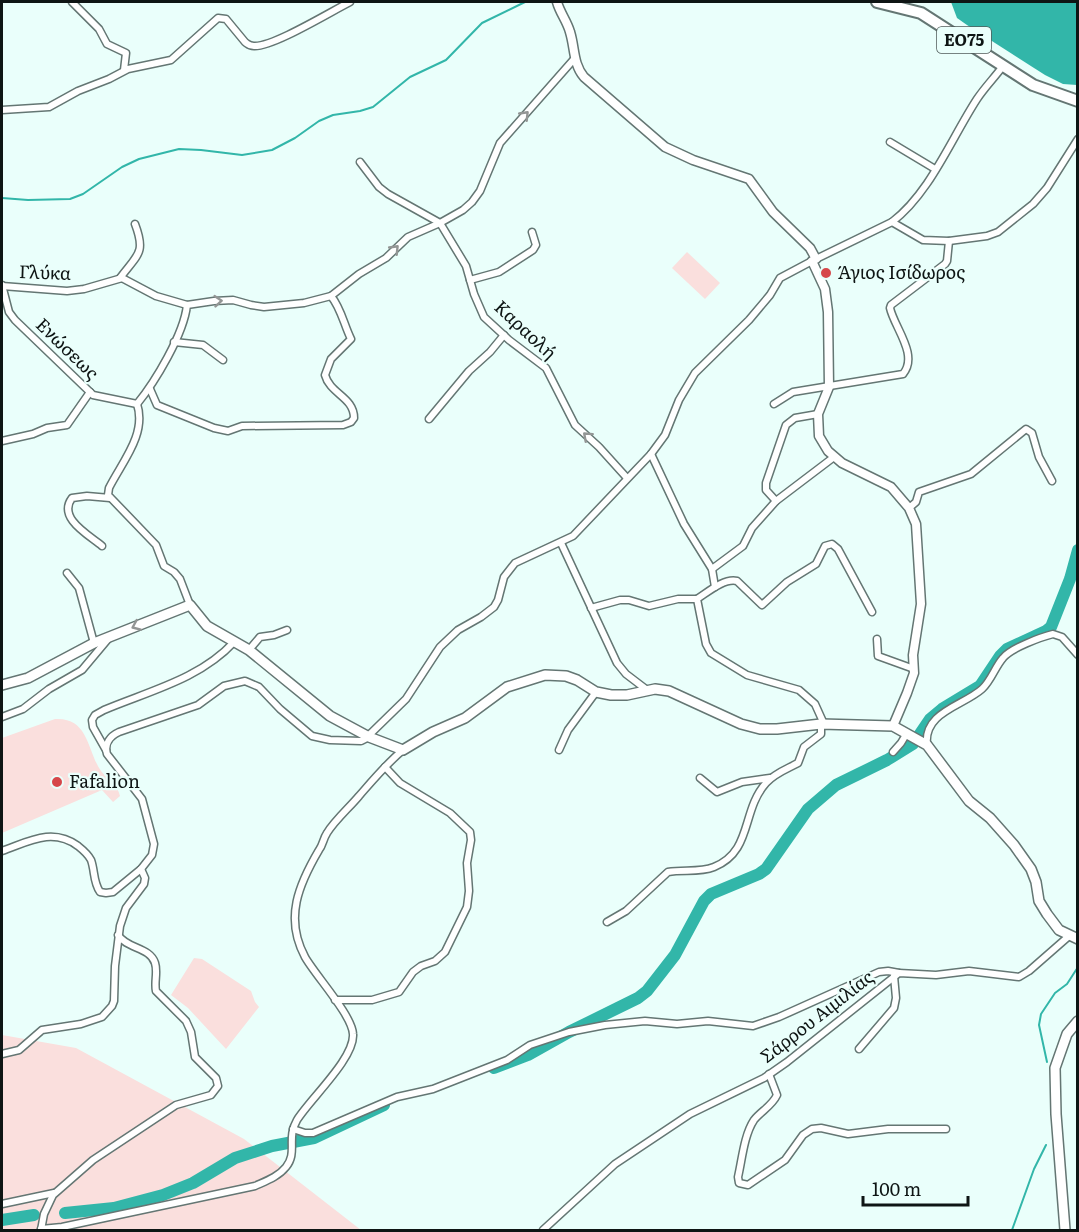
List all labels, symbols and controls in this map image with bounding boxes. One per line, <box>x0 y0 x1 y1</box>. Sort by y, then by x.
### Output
road number: ΕΟ75 <box>937 27 991 53</box>
one-way arrow <box>518 111 529 122</box>
one-way arrow <box>387 245 398 256</box>
street label: Γλύκα <box>19 257 72 286</box>
place label: Άγιος Ισίδωρος <box>838 258 965 285</box>
marker: Άγιος Ισίδωρος <box>819 266 833 280</box>
street label: Καραολή <box>489 293 563 365</box>
one-way arrow <box>213 295 222 308</box>
street label: Ενώσεως <box>30 311 106 385</box>
one-way arrow <box>583 432 593 443</box>
one-way arrow <box>131 619 142 631</box>
place label: Fafalion <box>69 767 140 794</box>
marker: Fafalion <box>50 775 64 789</box>
street label: Σάρρου Αιμιλίας <box>754 963 879 1069</box>
scale bar <box>863 1169 968 1207</box>
text: 100 m <box>872 1175 921 1202</box>

